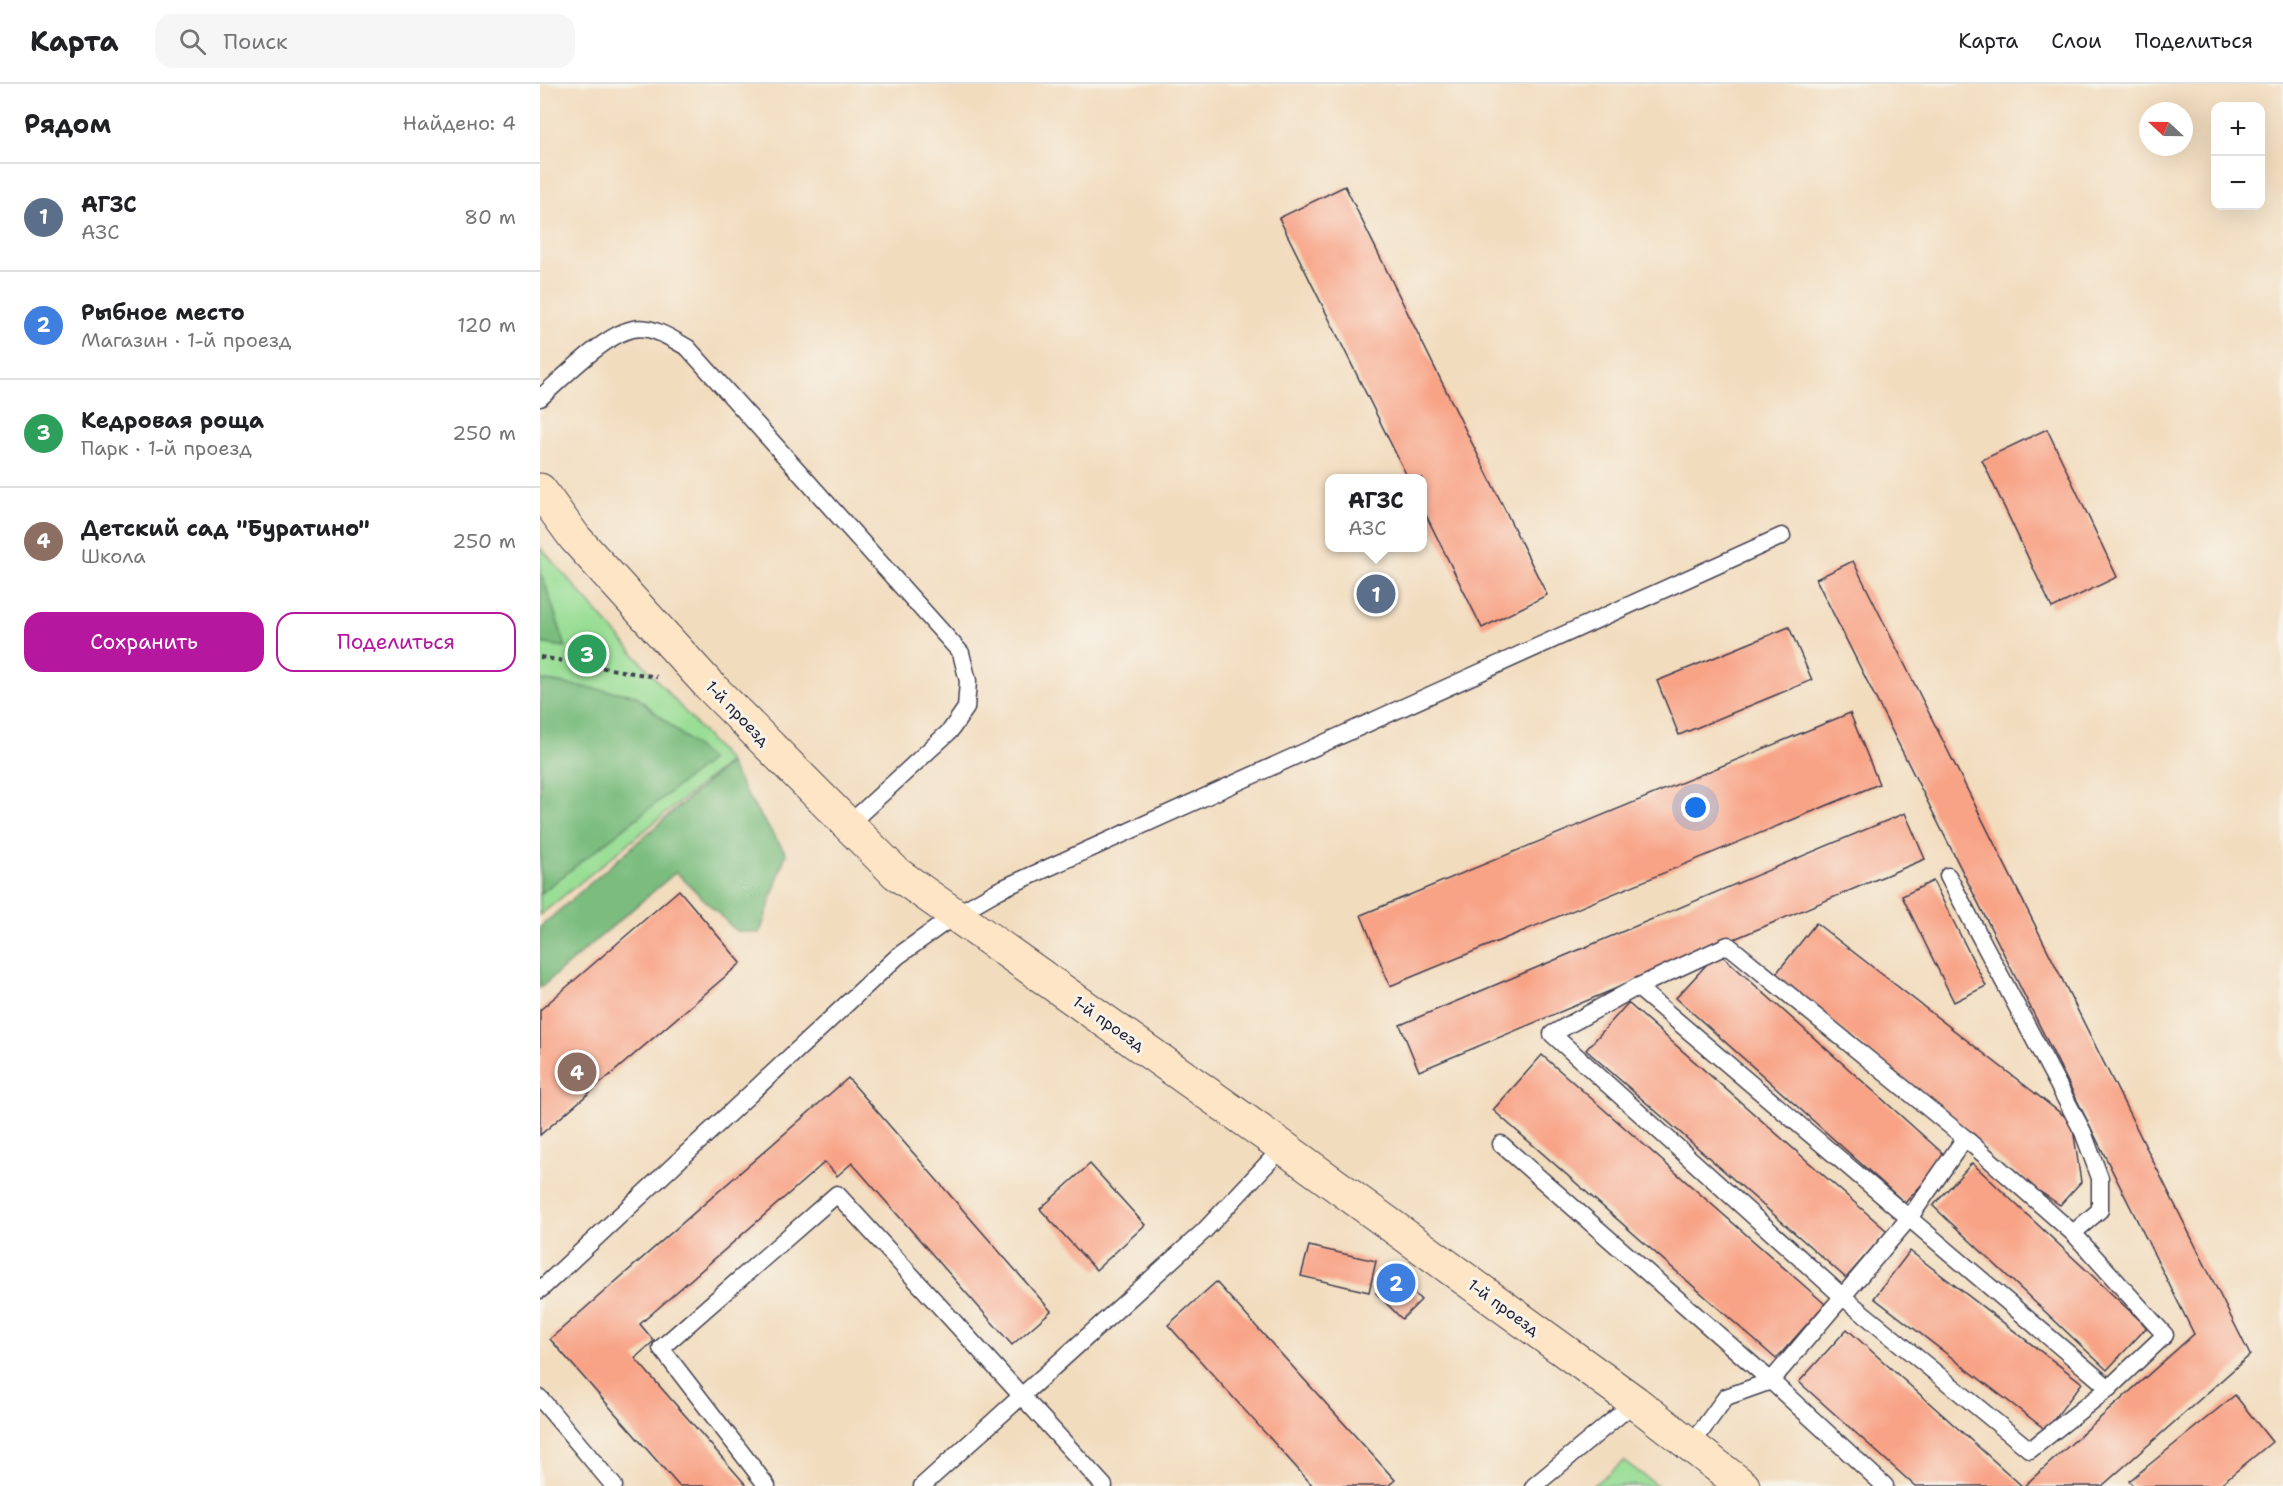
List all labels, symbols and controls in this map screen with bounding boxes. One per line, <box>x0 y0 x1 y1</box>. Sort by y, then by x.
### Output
search box <box>155 14 575 68</box>
text: Карта <box>30 22 119 60</box>
icon: search <box>176 25 209 58</box>
text: Поиск <box>224 27 288 56</box>
text: Карта <box>1958 27 2018 55</box>
text: Слои <box>2051 27 2102 55</box>
text: Поделиться <box>2135 27 2253 55</box>
north arrow <box>2139 102 2193 156</box>
map controls <box>2211 102 2265 210</box>
button: + <box>2211 102 2265 156</box>
text: Рядом <box>24 106 111 141</box>
text: Найдено: 4 <box>403 110 516 136</box>
button: − <box>2211 156 2265 210</box>
text: АГЗС <box>81 190 137 219</box>
text: 1 <box>39 204 48 230</box>
text: 80 m <box>464 204 516 230</box>
text: АЗС <box>81 219 119 245</box>
text: Рыбное место <box>81 298 245 327</box>
text: 2 <box>37 312 51 338</box>
text: 120 m <box>457 312 516 338</box>
text: Магазин · 1-й проезд <box>81 327 291 353</box>
text: Кедровая роща <box>81 406 264 435</box>
text: 3 <box>37 420 51 446</box>
text: 250 m <box>452 420 516 446</box>
text: Парк · 1-й проезд <box>81 435 252 461</box>
popup <box>1325 474 1427 552</box>
text: АГЗС <box>1348 486 1404 515</box>
text: Детский сад "Буратино" <box>81 514 370 543</box>
text: АЗС <box>1348 515 1387 541</box>
text: 4 <box>37 528 51 554</box>
text: 250 m <box>452 528 516 554</box>
text: Школа <box>81 543 146 569</box>
pin: 1 <box>1356 572 1396 616</box>
button: Сохранить <box>24 612 264 672</box>
button: Поделиться <box>276 612 516 672</box>
pin: 3 <box>568 632 606 676</box>
street label: 1-й проезд <box>701 676 774 751</box>
your location <box>1681 793 1710 822</box>
street label: 1-й проезд <box>1069 991 1149 1056</box>
pin: 4 <box>558 1050 597 1094</box>
pin: 2 <box>1376 1260 1416 1306</box>
street label: 1-й проезд <box>1464 1274 1544 1340</box>

